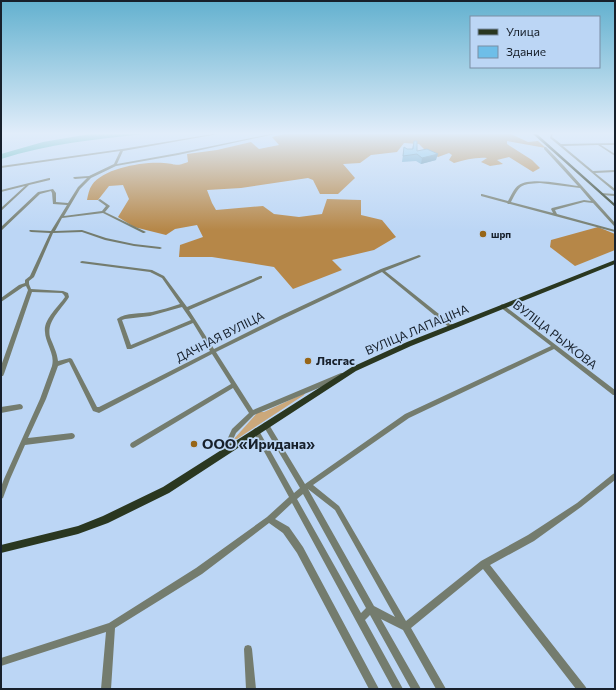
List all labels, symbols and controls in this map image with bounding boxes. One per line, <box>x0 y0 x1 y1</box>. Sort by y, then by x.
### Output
legend <box>470 16 600 68</box>
text: Улица <box>506 24 540 38</box>
text: Здание <box>506 44 546 58</box>
place label: шрп <box>491 228 511 240</box>
marker: шрп <box>478 229 488 239</box>
street label: ВУЛІЦА РЫЖОВА <box>511 297 600 371</box>
street label: ВУЛІЦА ЛАПАЦІНА <box>363 301 470 357</box>
street label: ДАЧНАЯ ВУЛІЦА <box>173 308 266 364</box>
place label: Лясгас <box>316 353 355 367</box>
marker: Лясгас <box>303 356 313 366</box>
place label: ООО «Иридана» <box>202 435 315 452</box>
marker: ООО «Иридана» <box>189 439 199 449</box>

